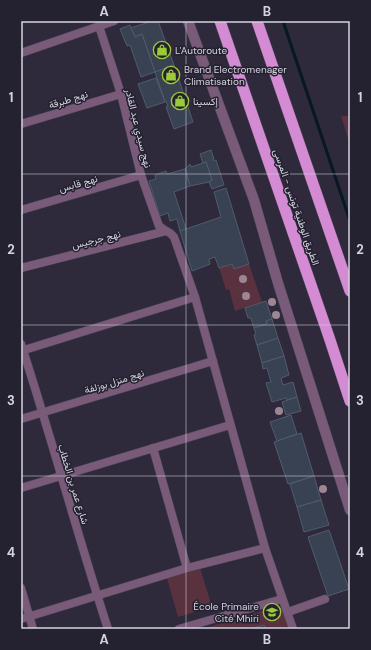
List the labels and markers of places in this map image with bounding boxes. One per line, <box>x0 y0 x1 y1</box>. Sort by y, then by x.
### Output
shop icon: L'Autoroute <box>152 40 172 60</box>
place label: L'Autoroute <box>175 44 228 57</box>
place label: Brand Electromenager Climatisation <box>184 63 287 88</box>
shop icon: Brand Electromenager Climatisation <box>161 65 181 85</box>
shop icon: إكسينا <box>170 91 190 111</box>
place label: إكسينا <box>193 95 218 108</box>
place label: École Primaire Cité Mhiri <box>193 600 259 625</box>
school or university icon: École Primaire Cité Mhiri <box>262 602 282 622</box>

